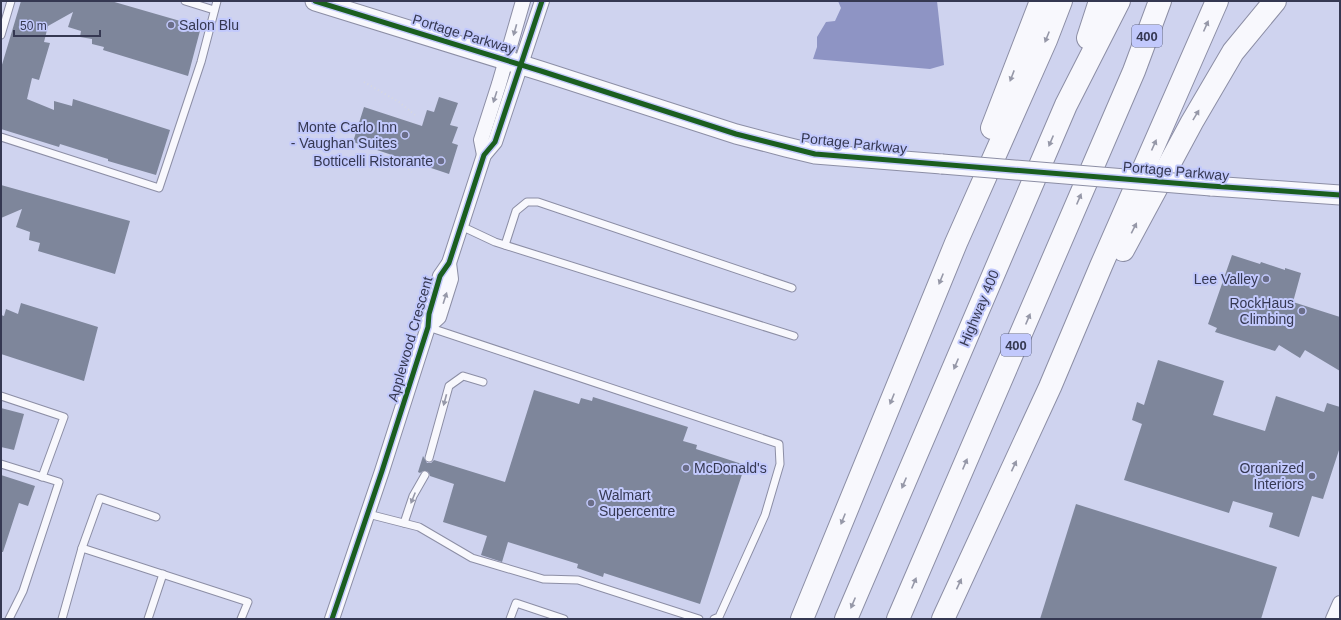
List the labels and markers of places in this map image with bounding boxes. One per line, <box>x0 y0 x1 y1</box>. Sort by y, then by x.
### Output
place label: Salon Blu <box>179 17 239 33</box>
marker: Salon Blu <box>166 20 176 30</box>
place label: Monte Carlo Inn - Vaughan Suites <box>291 119 397 151</box>
marker: Monte Carlo Inn - Vaughan Suites <box>400 130 410 140</box>
place label: Botticelli Ristorante <box>313 153 433 169</box>
marker: Botticelli Ristorante <box>436 156 446 166</box>
place label: Lee Valley <box>1194 271 1258 287</box>
marker: Lee Valley <box>1261 274 1271 284</box>
place label: RockHaus Climbing <box>1229 295 1294 327</box>
marker: RockHaus Climbing <box>1297 306 1307 316</box>
place label: McDonald's <box>694 460 767 476</box>
place label: Organized Interiors <box>1239 460 1304 492</box>
marker: McDonald's <box>681 463 691 473</box>
marker: Organized Interiors <box>1307 471 1317 481</box>
place label: Walmart Supercentre <box>599 487 675 519</box>
marker: Walmart Supercentre <box>586 498 596 508</box>

